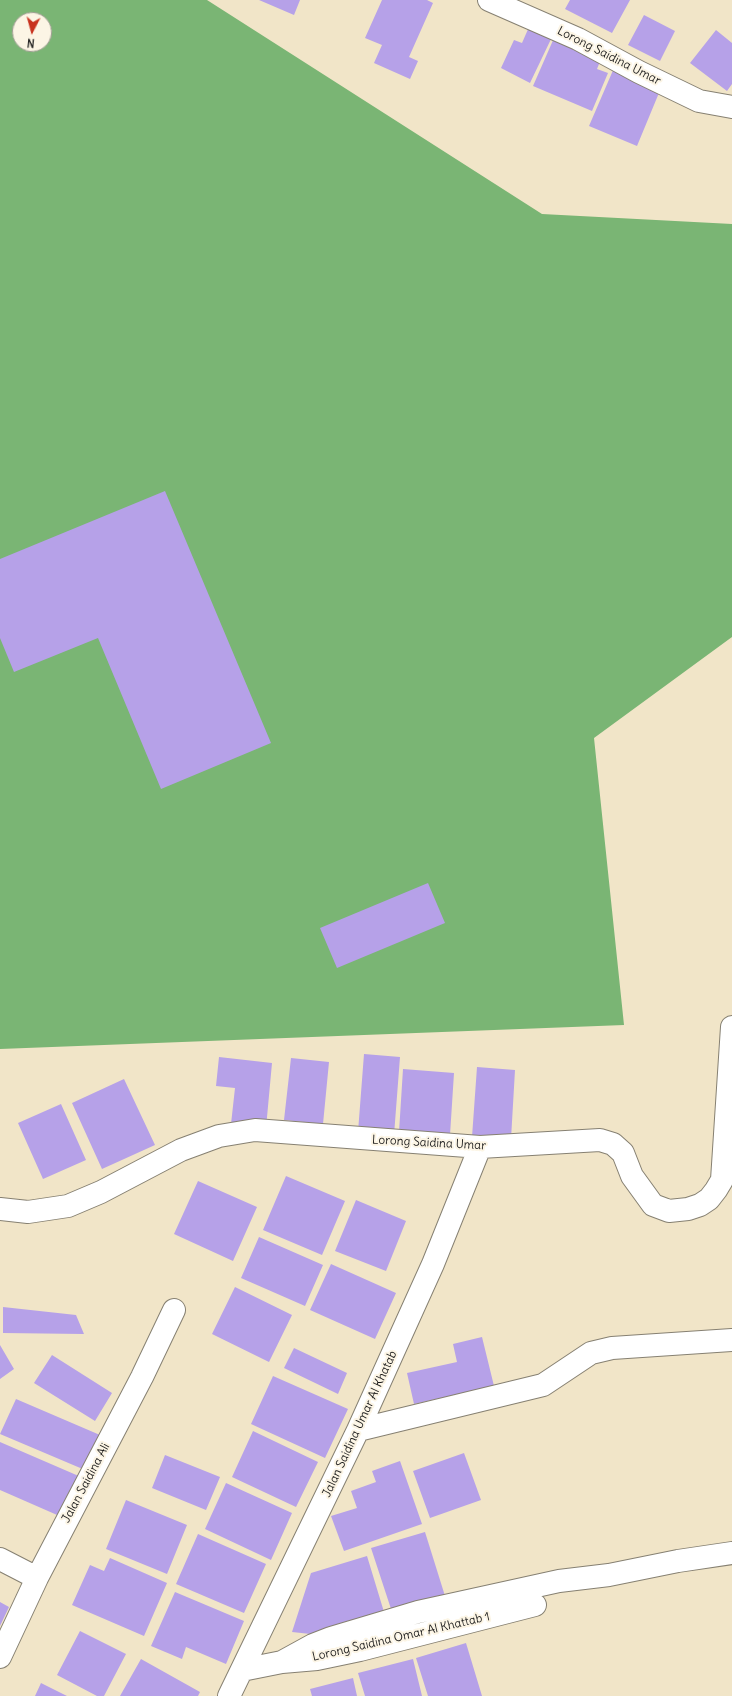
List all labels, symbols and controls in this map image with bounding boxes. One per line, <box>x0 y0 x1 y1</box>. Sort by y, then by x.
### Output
north arrow <box>12 12 52 52</box>
street label: Lorong Saidina Umar <box>555 24 663 88</box>
text: N <box>26 36 35 50</box>
street label: Lorong Saidina Umar <box>372 1133 486 1153</box>
street label: Jalan Saidina Umar Al Khatab <box>320 1348 400 1500</box>
street label: Jalan Saidina Ali <box>59 1441 113 1525</box>
street label: Lorong Saidina Omar Al Khattab 1 <box>311 1610 491 1664</box>

